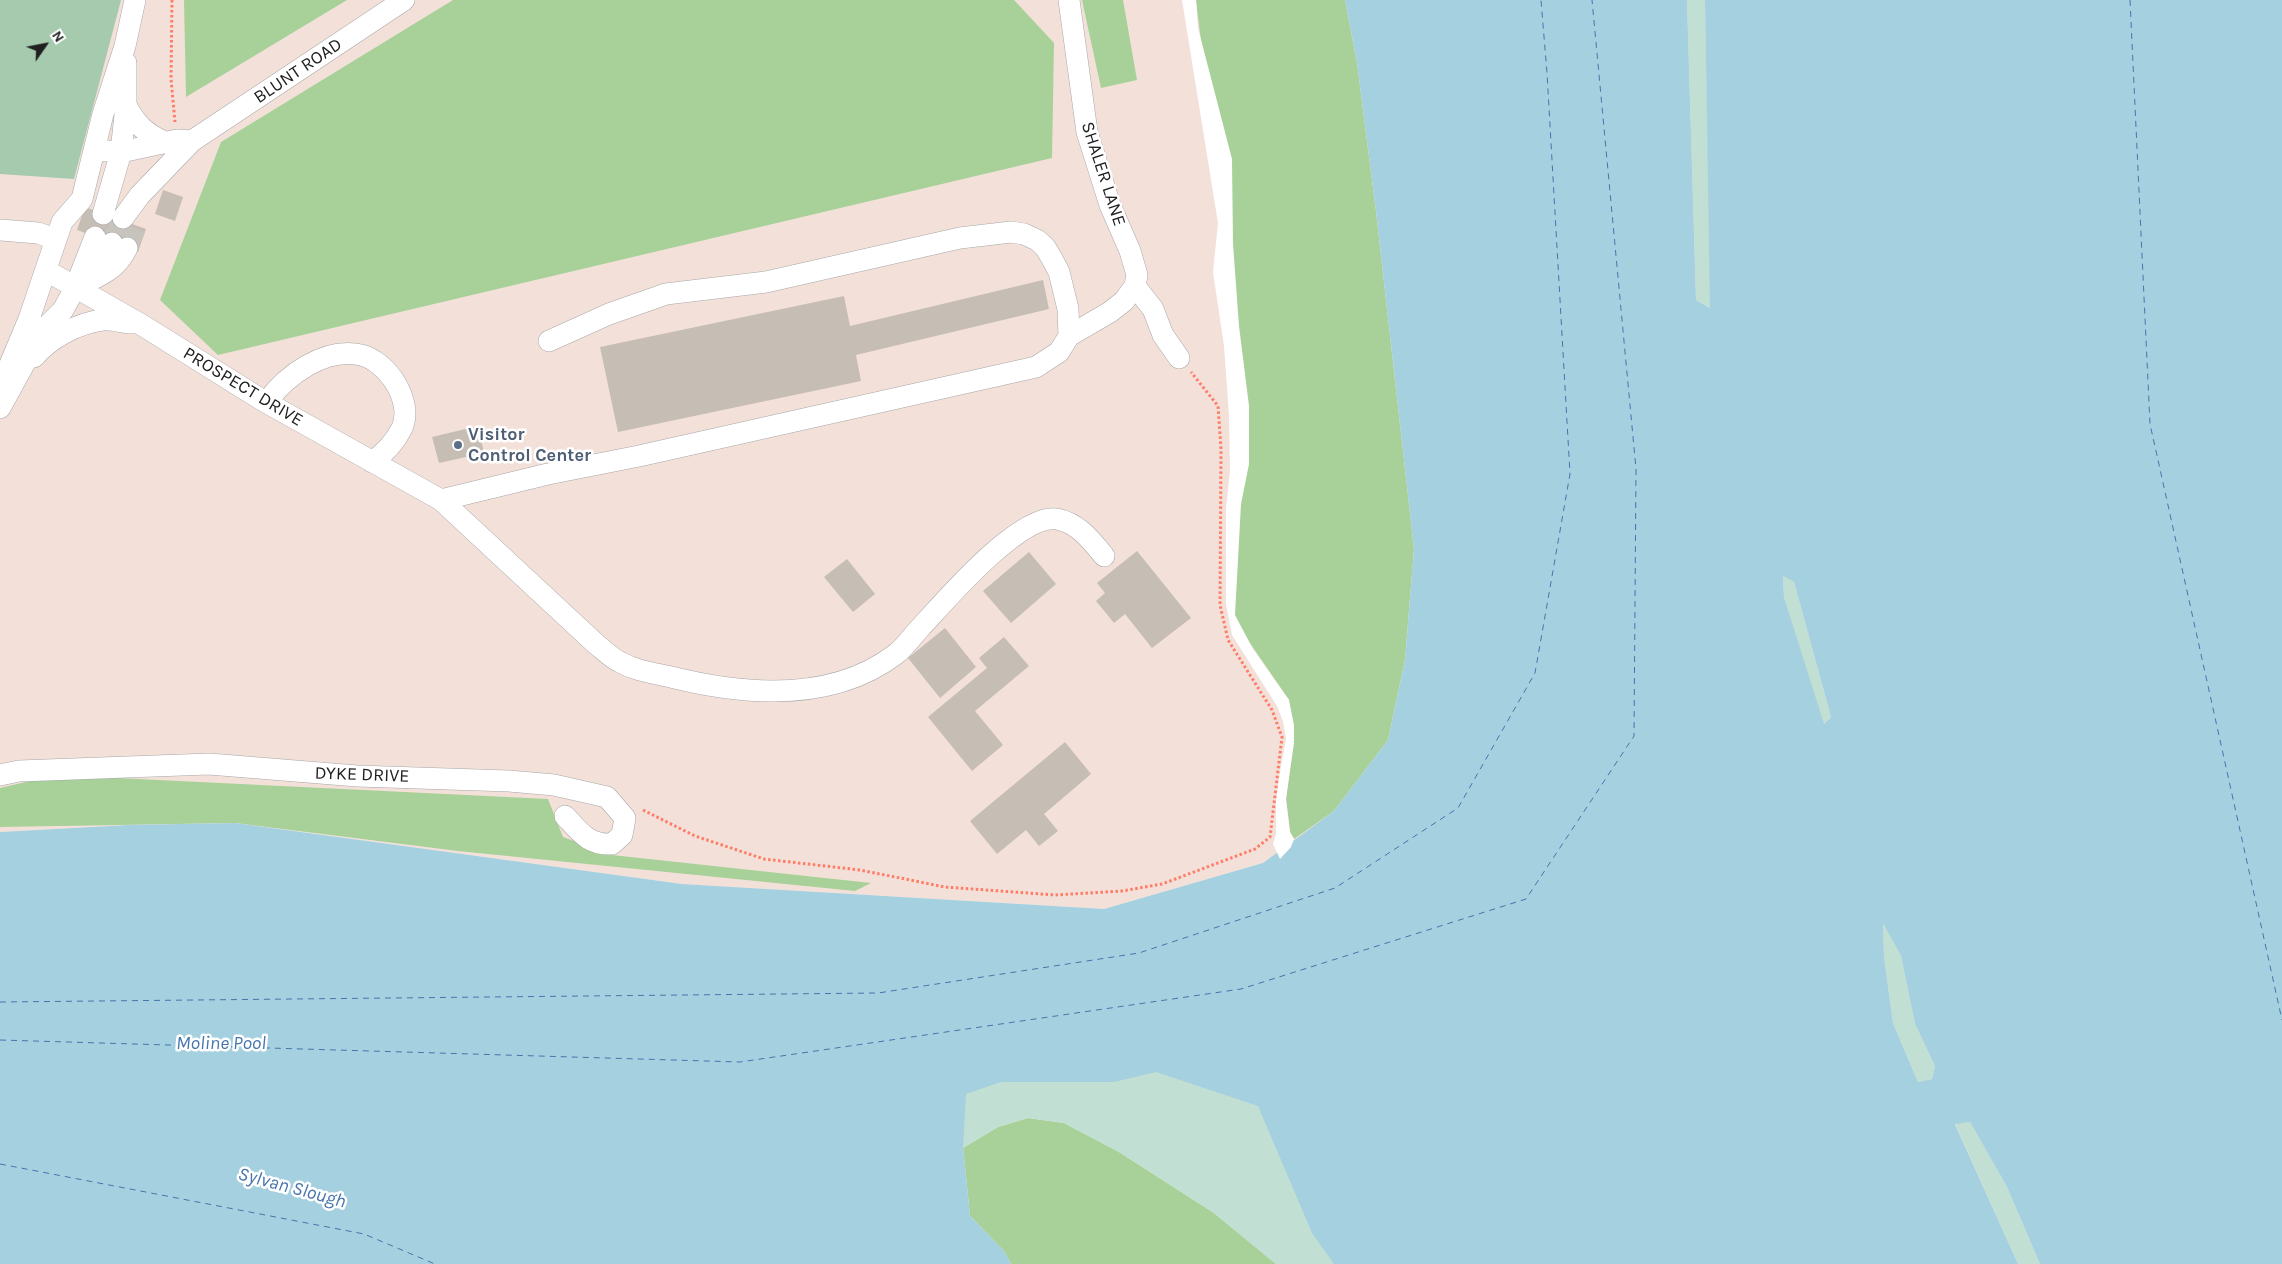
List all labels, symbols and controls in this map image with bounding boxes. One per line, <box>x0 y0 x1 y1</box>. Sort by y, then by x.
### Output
north arrow <box>20 20 70 70</box>
text: N <box>48 28 68 45</box>
street label: BLUNT ROAD <box>250 34 346 108</box>
street label: SHALER LANE <box>1076 119 1130 229</box>
street label: PROSPECT DRIVE <box>179 343 307 431</box>
place label: Visitor Control Center <box>468 424 591 466</box>
marker: Visitor Control Center <box>452 439 464 451</box>
street label: DYKE DRIVE <box>314 763 410 787</box>
water label: Moline Pool <box>176 1033 266 1055</box>
water label: Sylvan Slough <box>236 1163 348 1213</box>

